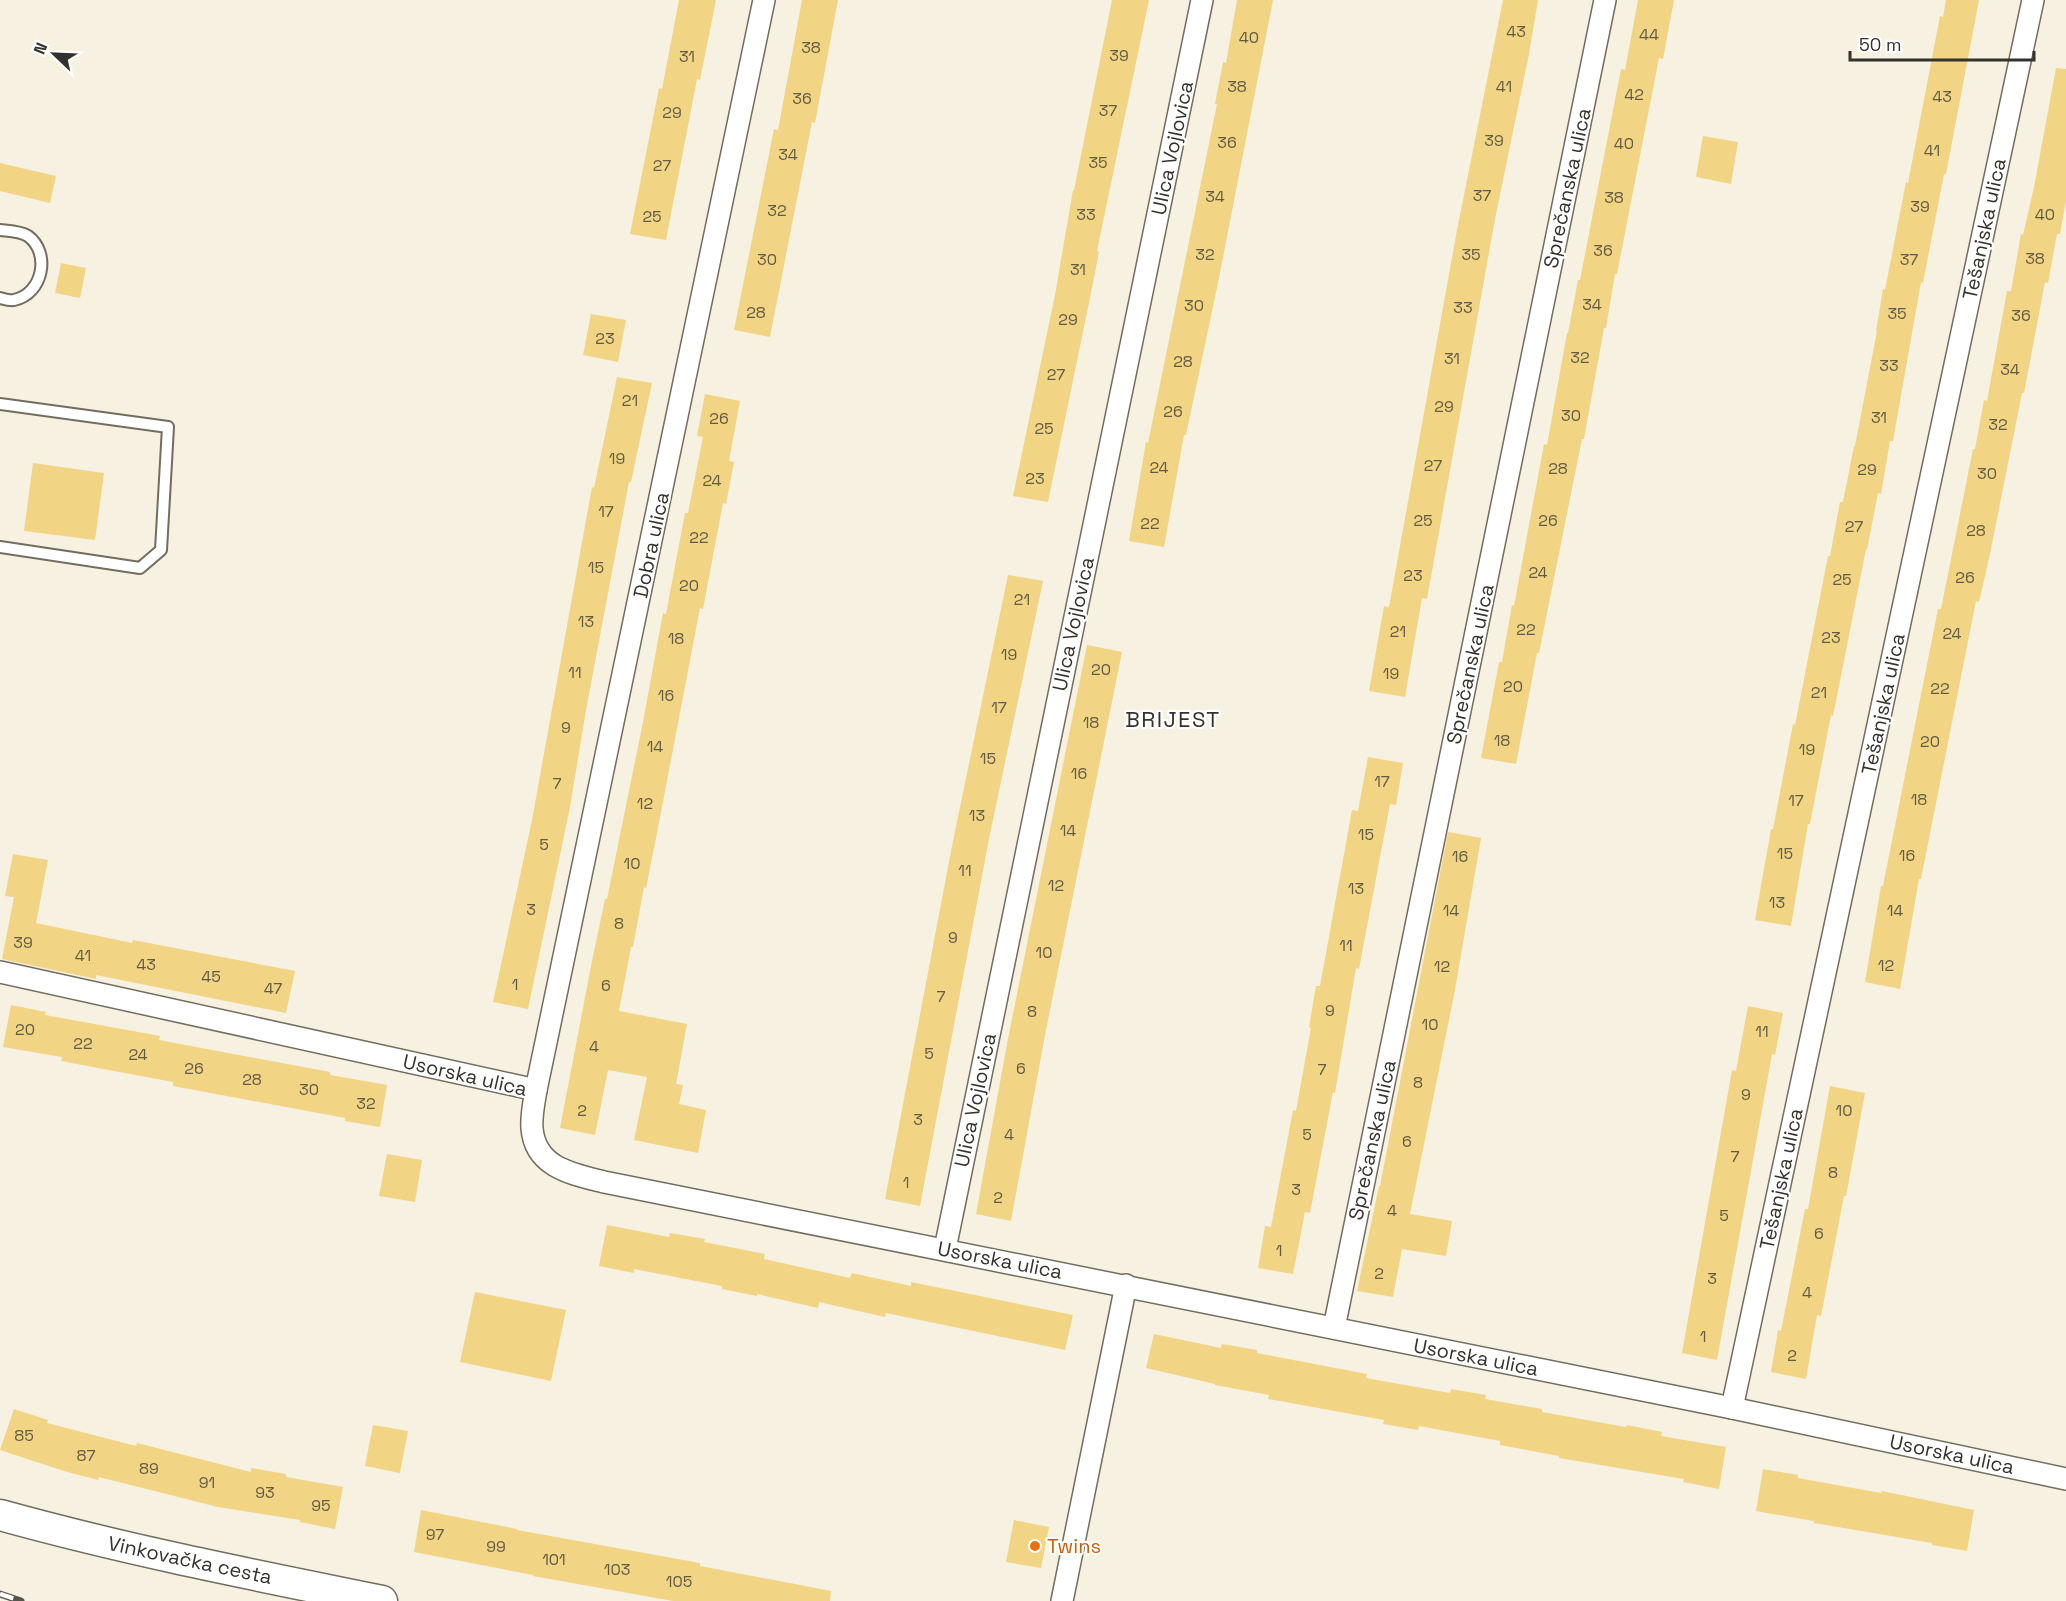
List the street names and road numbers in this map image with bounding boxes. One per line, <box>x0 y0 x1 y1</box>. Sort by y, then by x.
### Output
street label: Ulica Vojlovica <box>1145 79 1199 217</box>
street label: Sprečanska ulica <box>1537 106 1597 270</box>
street label: Tešanjska ulica <box>1956 156 2012 302</box>
street label: Dobra ulica <box>627 490 675 600</box>
street label: Ulica Vojlovica <box>1046 555 1100 693</box>
street label: Sprečanska ulica <box>1440 582 1500 746</box>
street label: Tešanjska ulica <box>1855 631 1911 777</box>
street label: Ulica Vojlovica <box>948 1031 1002 1169</box>
street label: Usorska ulica <box>400 1048 530 1102</box>
street label: Sprečanska ulica <box>1342 1058 1402 1222</box>
street label: Tešanjska ulica <box>1753 1106 1809 1252</box>
street label: Usorska ulica <box>935 1235 1065 1285</box>
street label: Usorska ulica <box>1411 1332 1541 1382</box>
street label: Usorska ulica <box>1887 1428 2017 1480</box>
street label: Vinkovačka cesta <box>105 1530 275 1590</box>

